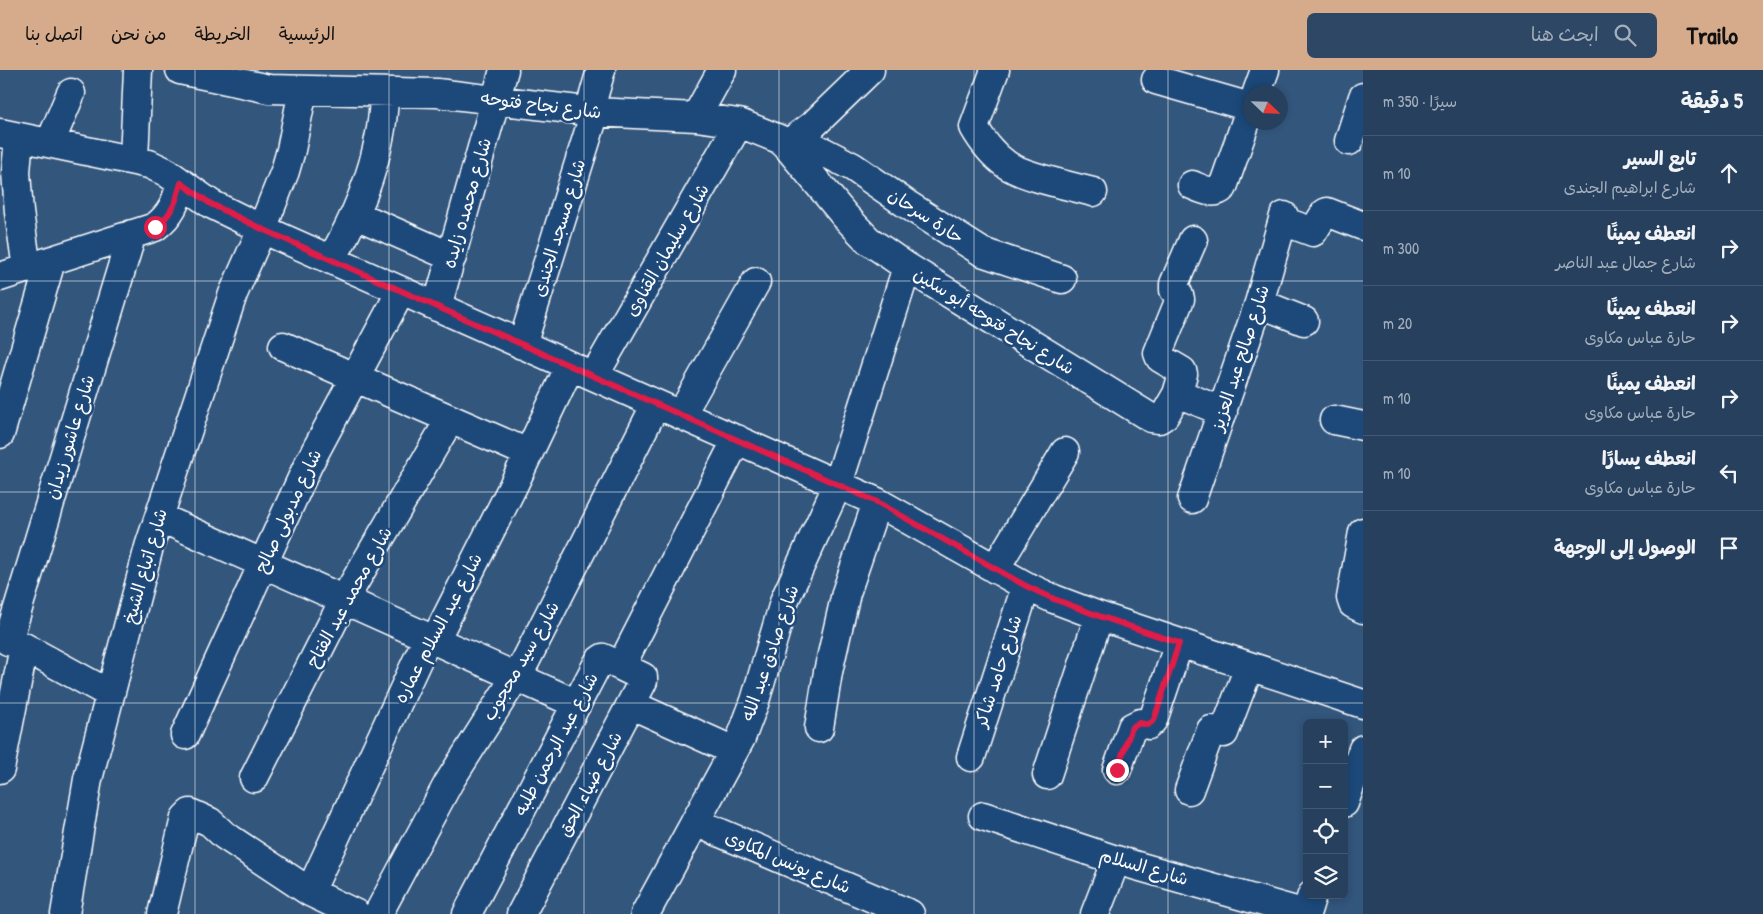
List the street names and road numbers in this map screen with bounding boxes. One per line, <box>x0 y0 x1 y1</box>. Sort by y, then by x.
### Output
street label: شارع نجاح فتوحه <box>479 85 603 124</box>
street label: شارع محمده زايده <box>436 135 497 271</box>
street label: شارع مسجد الجندى <box>526 156 591 300</box>
street label: شارع سليمان القناوى <box>618 179 715 321</box>
street label: حارة سرحان <box>883 182 969 249</box>
street label: شارع نجاح فتوحه أبو سكين <box>909 261 1080 380</box>
street label: شارع صالح عبد العزيز <box>1203 281 1275 436</box>
street label: شارع عاشور زيدان <box>39 371 100 502</box>
street label: شارع مدبولى صالح <box>248 445 327 577</box>
street label: شارع اتباع الشيخ <box>116 505 173 626</box>
street label: شارع محمد عبد الفتاح <box>299 522 398 672</box>
street label: شارع عبد السلام عماره <box>387 548 490 708</box>
street label: شارع صادق عبد الله <box>735 582 805 724</box>
street label: شارع سيد محجوب <box>476 596 565 725</box>
street label: شارع حامد شاكر <box>967 612 1027 732</box>
street label: شارع عبد الرحمن طلبه <box>507 668 604 820</box>
street label: شارع ضياء الحق <box>551 727 628 841</box>
street label: شارع يونس المكاوى <box>722 824 855 899</box>
street label: شارع السلام <box>1096 842 1191 893</box>

